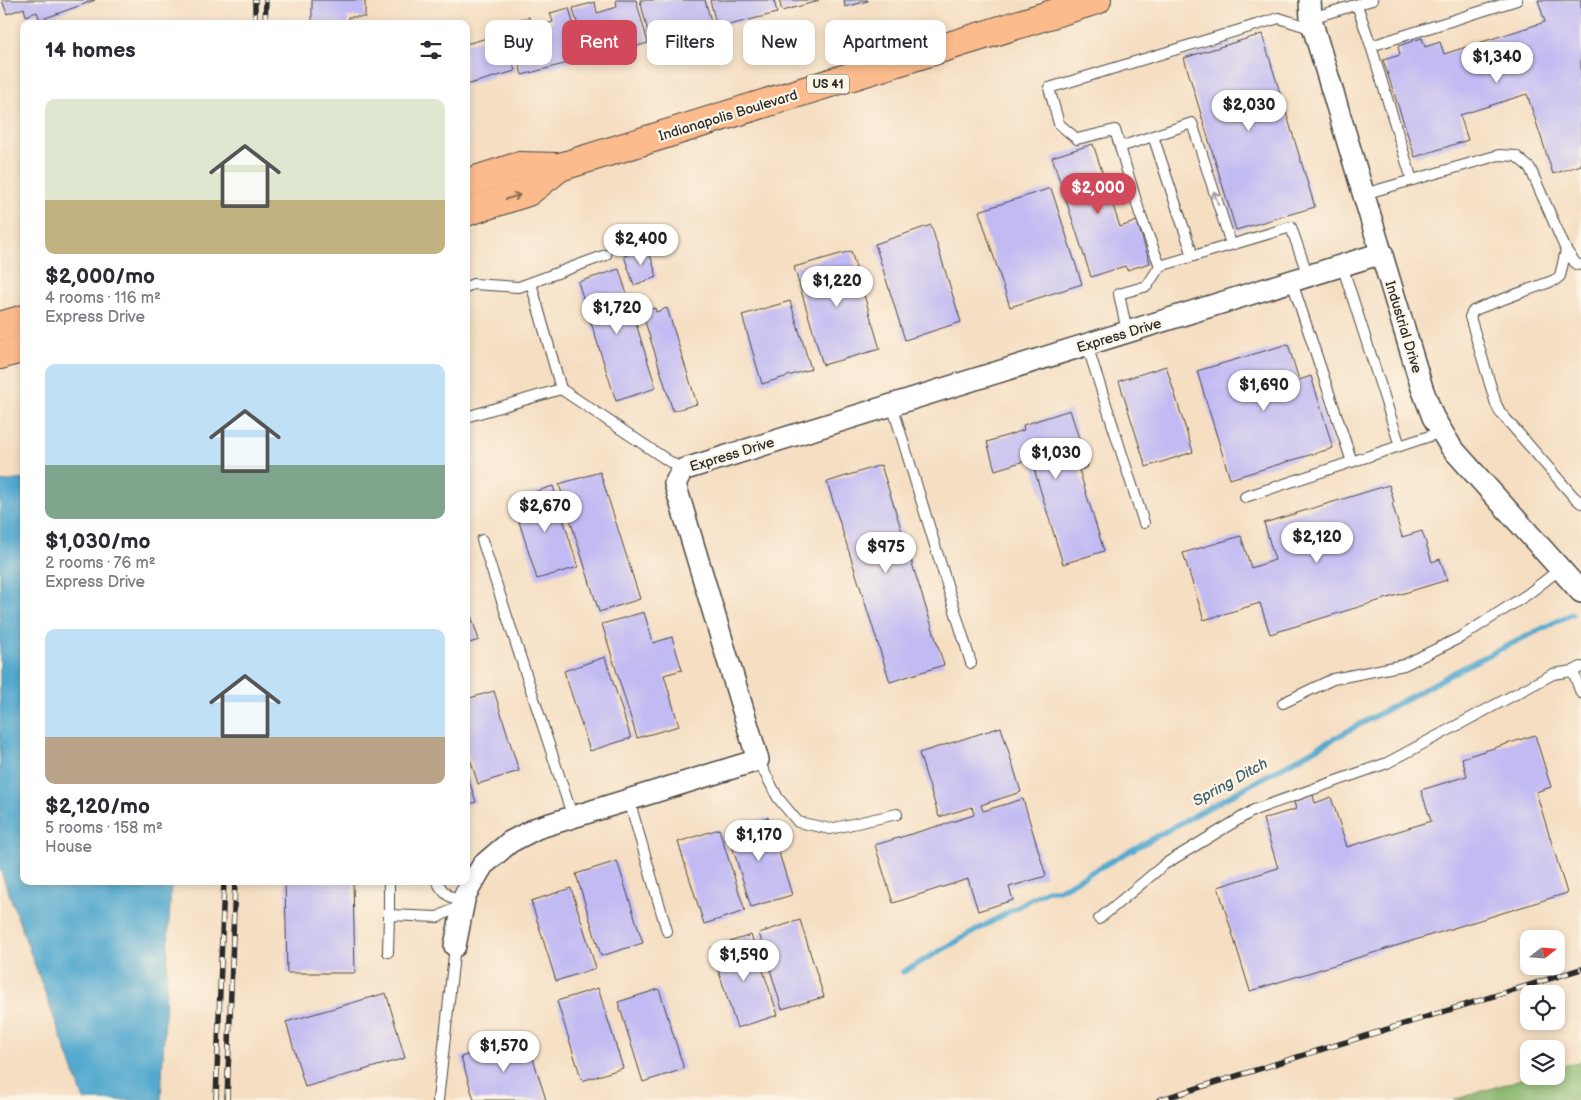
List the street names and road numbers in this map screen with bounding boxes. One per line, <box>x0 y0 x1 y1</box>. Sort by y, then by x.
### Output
road number: US 41 <box>807 74 849 94</box>
street label: Indianapolis Boulevard <box>657 86 800 145</box>
street label: Industrial Drive <box>1381 279 1426 375</box>
street label: Express Drive <box>1075 315 1163 356</box>
street label: Express Drive <box>688 434 776 475</box>

